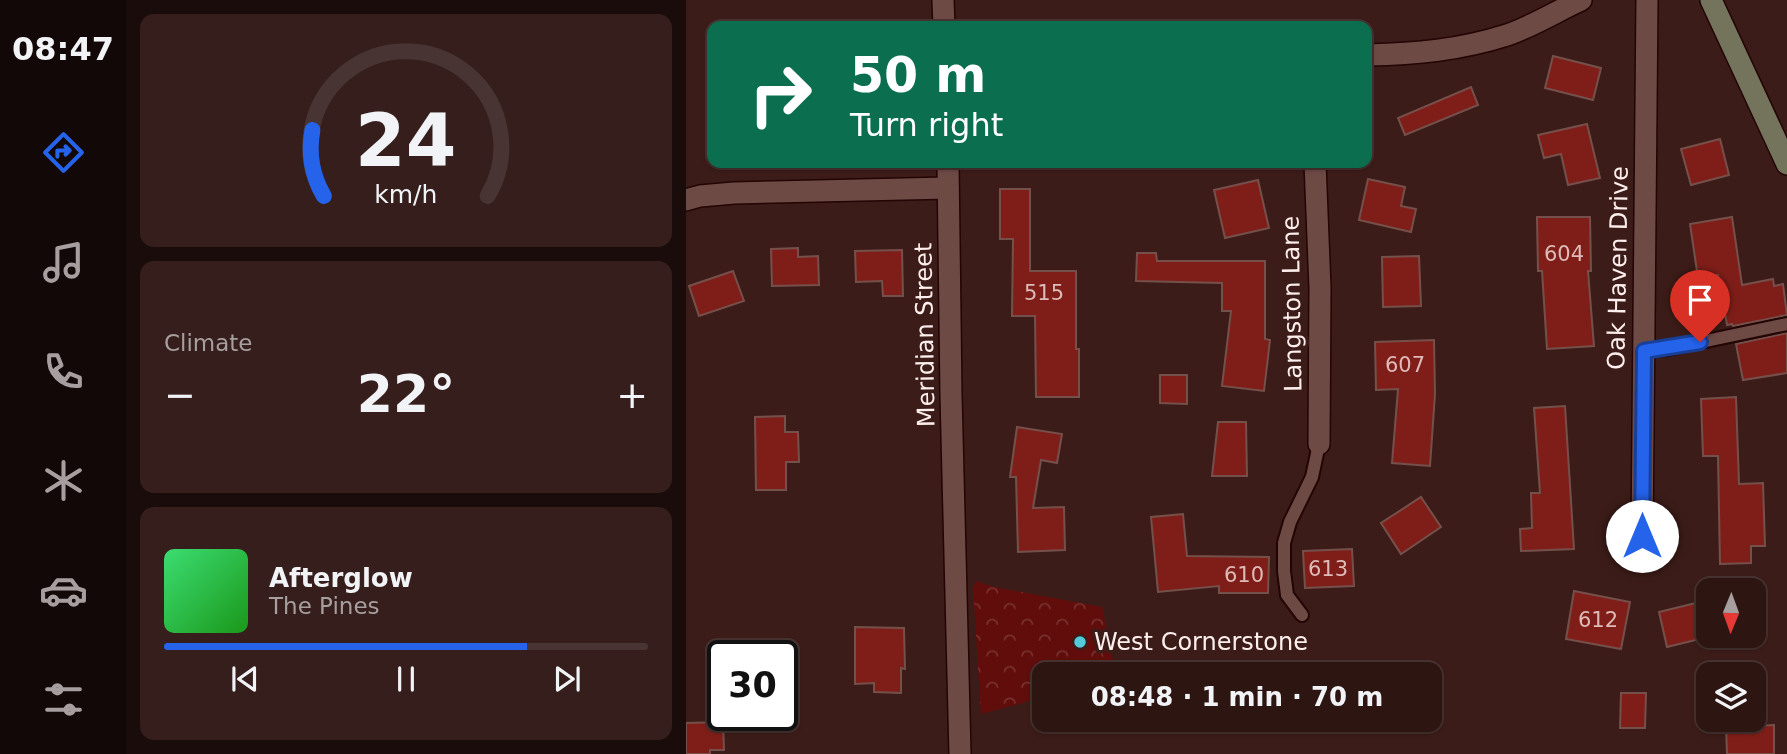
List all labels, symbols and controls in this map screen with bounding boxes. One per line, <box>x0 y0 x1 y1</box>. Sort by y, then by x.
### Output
text: 08:47 <box>12 30 114 68</box>
text: 50 m <box>850 47 986 104</box>
icon: right <box>735 49 826 140</box>
text: 24 <box>355 99 457 184</box>
text: Turn right <box>850 106 1003 144</box>
icon: directions <box>39 128 88 177</box>
street label: Oak Haven Drive <box>1602 166 1634 370</box>
text: km/h <box>374 180 438 209</box>
street label: Langston Lane <box>1276 216 1308 392</box>
icon: music <box>39 238 88 287</box>
house number: 604 <box>1544 242 1584 266</box>
street label: Meridian Street <box>909 243 941 427</box>
pin <box>1670 270 1730 342</box>
house number: 515 <box>1024 281 1064 305</box>
icon: arrive <box>1681 281 1719 319</box>
text: Climate <box>164 330 253 356</box>
icon: phone <box>39 347 88 396</box>
house number: 607 <box>1385 353 1425 377</box>
text: 22° <box>357 364 455 424</box>
text: − <box>164 373 196 417</box>
text: + <box>616 373 648 417</box>
icon: climate <box>39 456 88 505</box>
position arrow <box>1605 499 1679 573</box>
house number: 613 <box>1308 557 1348 581</box>
text: Afterglow <box>269 563 413 593</box>
house number: 610 <box>1224 563 1264 587</box>
icon: car <box>39 566 88 615</box>
north arrow <box>1696 578 1766 648</box>
map controls <box>1696 578 1766 732</box>
text: The Pines <box>269 593 380 619</box>
house number: 612 <box>1578 608 1618 632</box>
place label: West Cornerstone <box>1094 628 1308 656</box>
marker: West Cornerstone <box>1072 634 1088 650</box>
speed limit sign: 30 <box>707 640 798 731</box>
icon: previous <box>226 660 264 698</box>
icon: pause <box>387 660 425 698</box>
icon: next <box>548 660 586 698</box>
button: layers <box>1696 662 1766 732</box>
icon: filters <box>39 675 88 724</box>
text: 08:48 · 1 min · 70 m <box>1091 682 1383 712</box>

